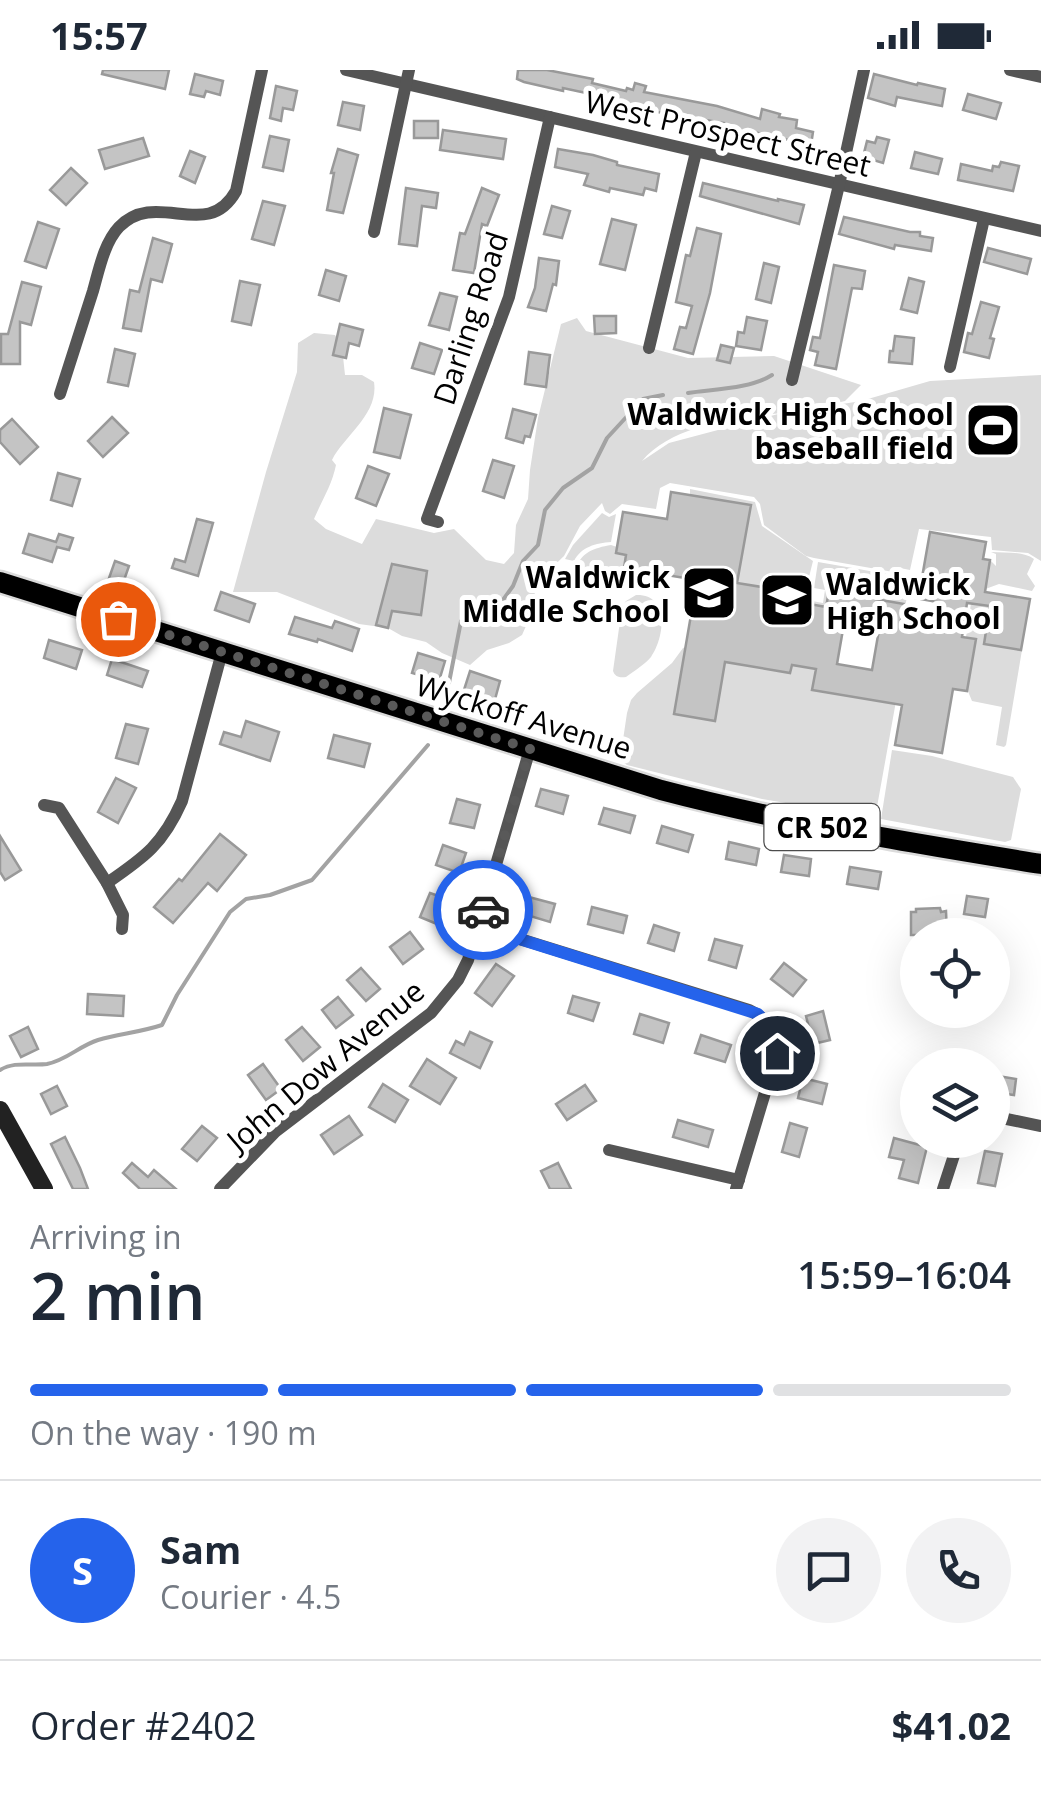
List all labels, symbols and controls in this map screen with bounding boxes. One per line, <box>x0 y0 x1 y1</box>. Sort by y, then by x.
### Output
text: 15:57 <box>50 9 148 61</box>
street label: West Prospect Street <box>581 80 875 186</box>
street label: Darling Road <box>423 226 517 410</box>
place label: Waldwick High School baseball field <box>628 393 954 468</box>
sports icon: Waldwick High School baseball field <box>963 400 1023 460</box>
place label: Waldwick Middle School <box>462 556 670 631</box>
school or university icon: Waldwick Middle School <box>679 563 739 623</box>
place label: Waldwick High School <box>826 563 1001 638</box>
school or university icon: Waldwick High School <box>757 570 817 630</box>
pin <box>76 577 161 662</box>
icon: bag <box>91 592 146 647</box>
street label: Wyckoff Avenue <box>411 664 637 768</box>
road number: CR 502 <box>764 804 880 850</box>
courier <box>433 860 533 960</box>
icon: car <box>456 883 511 938</box>
map controls <box>900 918 1010 1158</box>
button: locate <box>900 918 1010 1028</box>
street label: John Dow Avenue <box>215 970 432 1162</box>
pin <box>735 1011 820 1096</box>
icon: home <box>750 1026 805 1081</box>
button: layers <box>900 1048 1010 1158</box>
text: Arriving in <box>30 1215 182 1258</box>
text: 15:59–16:04 <box>797 1248 1011 1300</box>
text: 2 min <box>30 1251 205 1339</box>
text: On the way · 190 m <box>30 1411 317 1454</box>
button: chat <box>776 1518 881 1623</box>
button: phone <box>906 1518 1011 1623</box>
text: Sam <box>160 1523 241 1575</box>
text: S <box>72 1544 93 1596</box>
text: Courier · 4.5 <box>160 1575 341 1618</box>
text: Order #2402 <box>30 1699 257 1751</box>
text: $41.02 <box>892 1699 1011 1751</box>

